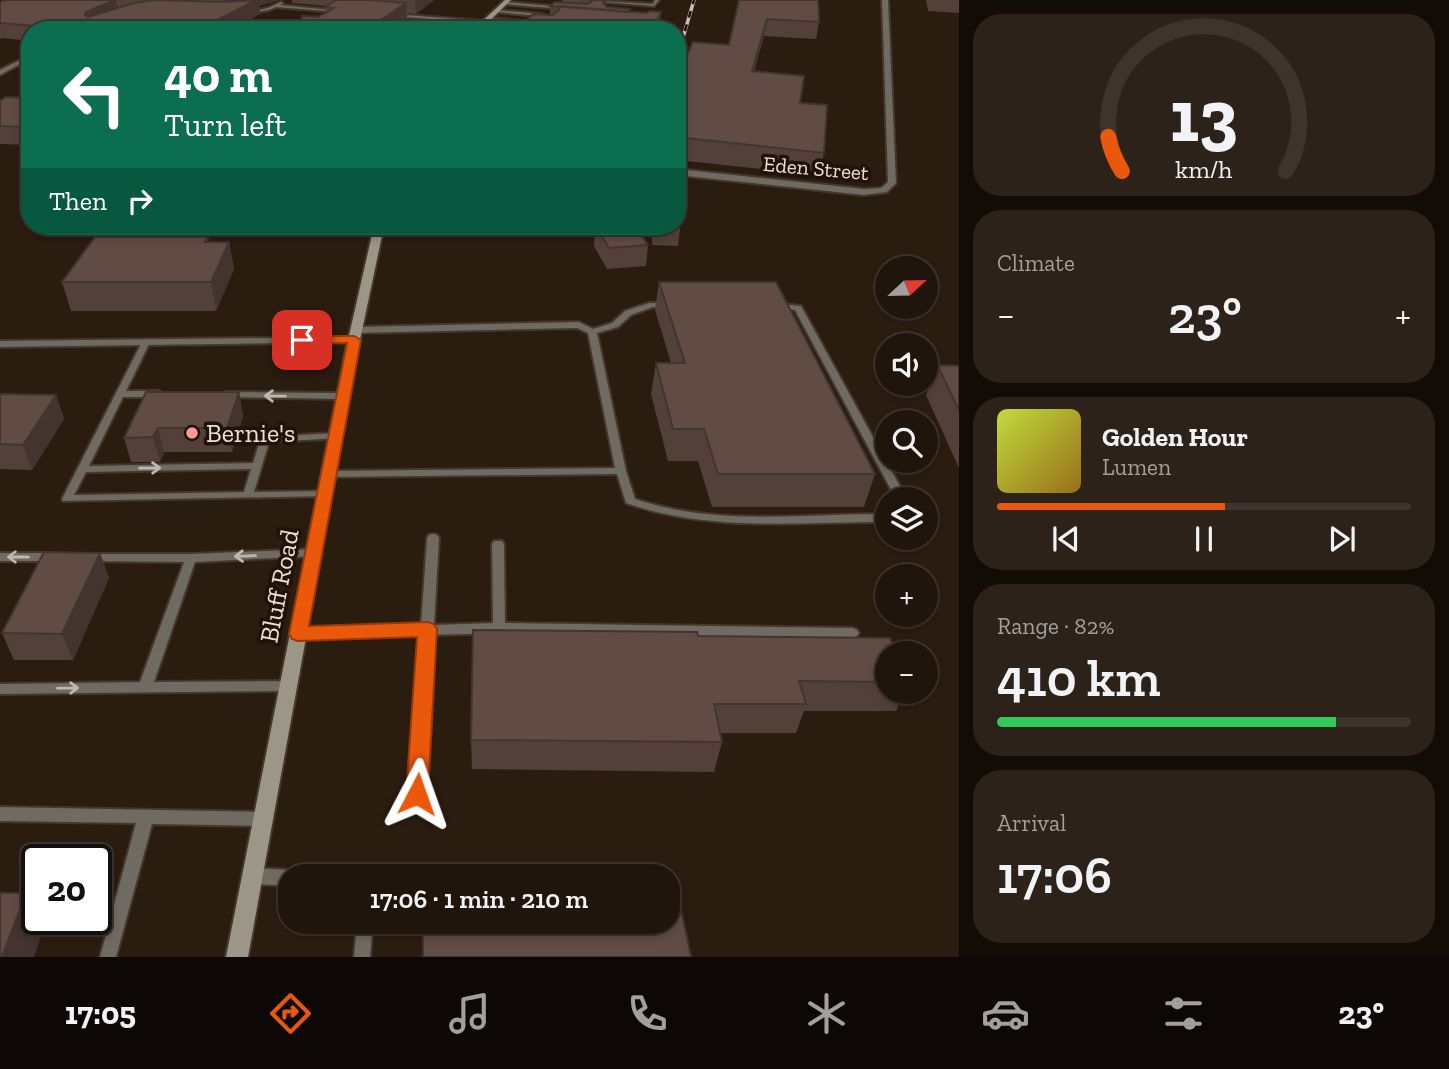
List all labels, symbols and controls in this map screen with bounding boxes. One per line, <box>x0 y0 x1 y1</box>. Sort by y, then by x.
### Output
text: 40 m <box>164 46 272 105</box>
icon: left <box>49 49 140 140</box>
text: 13 <box>1170 72 1238 160</box>
text: Turn left <box>164 106 286 144</box>
street label: Eden Street <box>762 151 870 185</box>
text: km/h <box>1175 154 1233 184</box>
icon: right <box>121 182 159 220</box>
text: Then <box>49 185 107 217</box>
text: Climate <box>997 249 1075 277</box>
north arrow <box>875 256 938 318</box>
map controls <box>875 256 938 704</box>
text: 23° <box>1168 284 1242 346</box>
text: − <box>997 292 1015 338</box>
text: + <box>1395 292 1411 338</box>
pin <box>272 310 332 370</box>
icon: arrive <box>283 321 321 359</box>
button: sound <box>875 333 938 396</box>
one-way arrow <box>264 389 287 402</box>
button: search <box>875 410 938 473</box>
place label: Bernie's <box>206 417 295 449</box>
text: Golden Hour <box>1102 421 1248 453</box>
marker: Bernie's <box>184 425 200 441</box>
text: Lumen <box>1102 453 1171 481</box>
one-way arrow <box>138 461 161 475</box>
button: layers <box>875 487 938 550</box>
icon: previous <box>1047 520 1085 558</box>
icon: pause <box>1185 520 1223 558</box>
icon: next <box>1323 520 1361 558</box>
street label: Bluff Road <box>252 527 306 645</box>
one-way arrow <box>234 549 257 562</box>
one-way arrow <box>7 550 30 564</box>
button: + <box>875 564 938 627</box>
text: Range · 82% <box>997 612 1114 640</box>
button: − <box>875 641 938 704</box>
text: 410 km <box>997 647 1161 709</box>
one-way arrow <box>56 681 79 695</box>
position arrow <box>380 757 454 831</box>
text: Arrival <box>997 809 1066 837</box>
speed limit sign: 20 <box>21 844 112 935</box>
text: 17:06 <box>997 844 1112 906</box>
text: 17:06 · 1 min · 210 m <box>370 883 588 915</box>
icon: directions <box>266 989 315 1038</box>
icon: music <box>445 989 494 1038</box>
icon: phone <box>623 989 672 1038</box>
icon: climate <box>802 989 851 1038</box>
icon: car <box>981 989 1030 1038</box>
icon: filters <box>1159 989 1208 1038</box>
text: 17:05 <box>65 994 136 1032</box>
text: 23° <box>1338 994 1384 1032</box>

